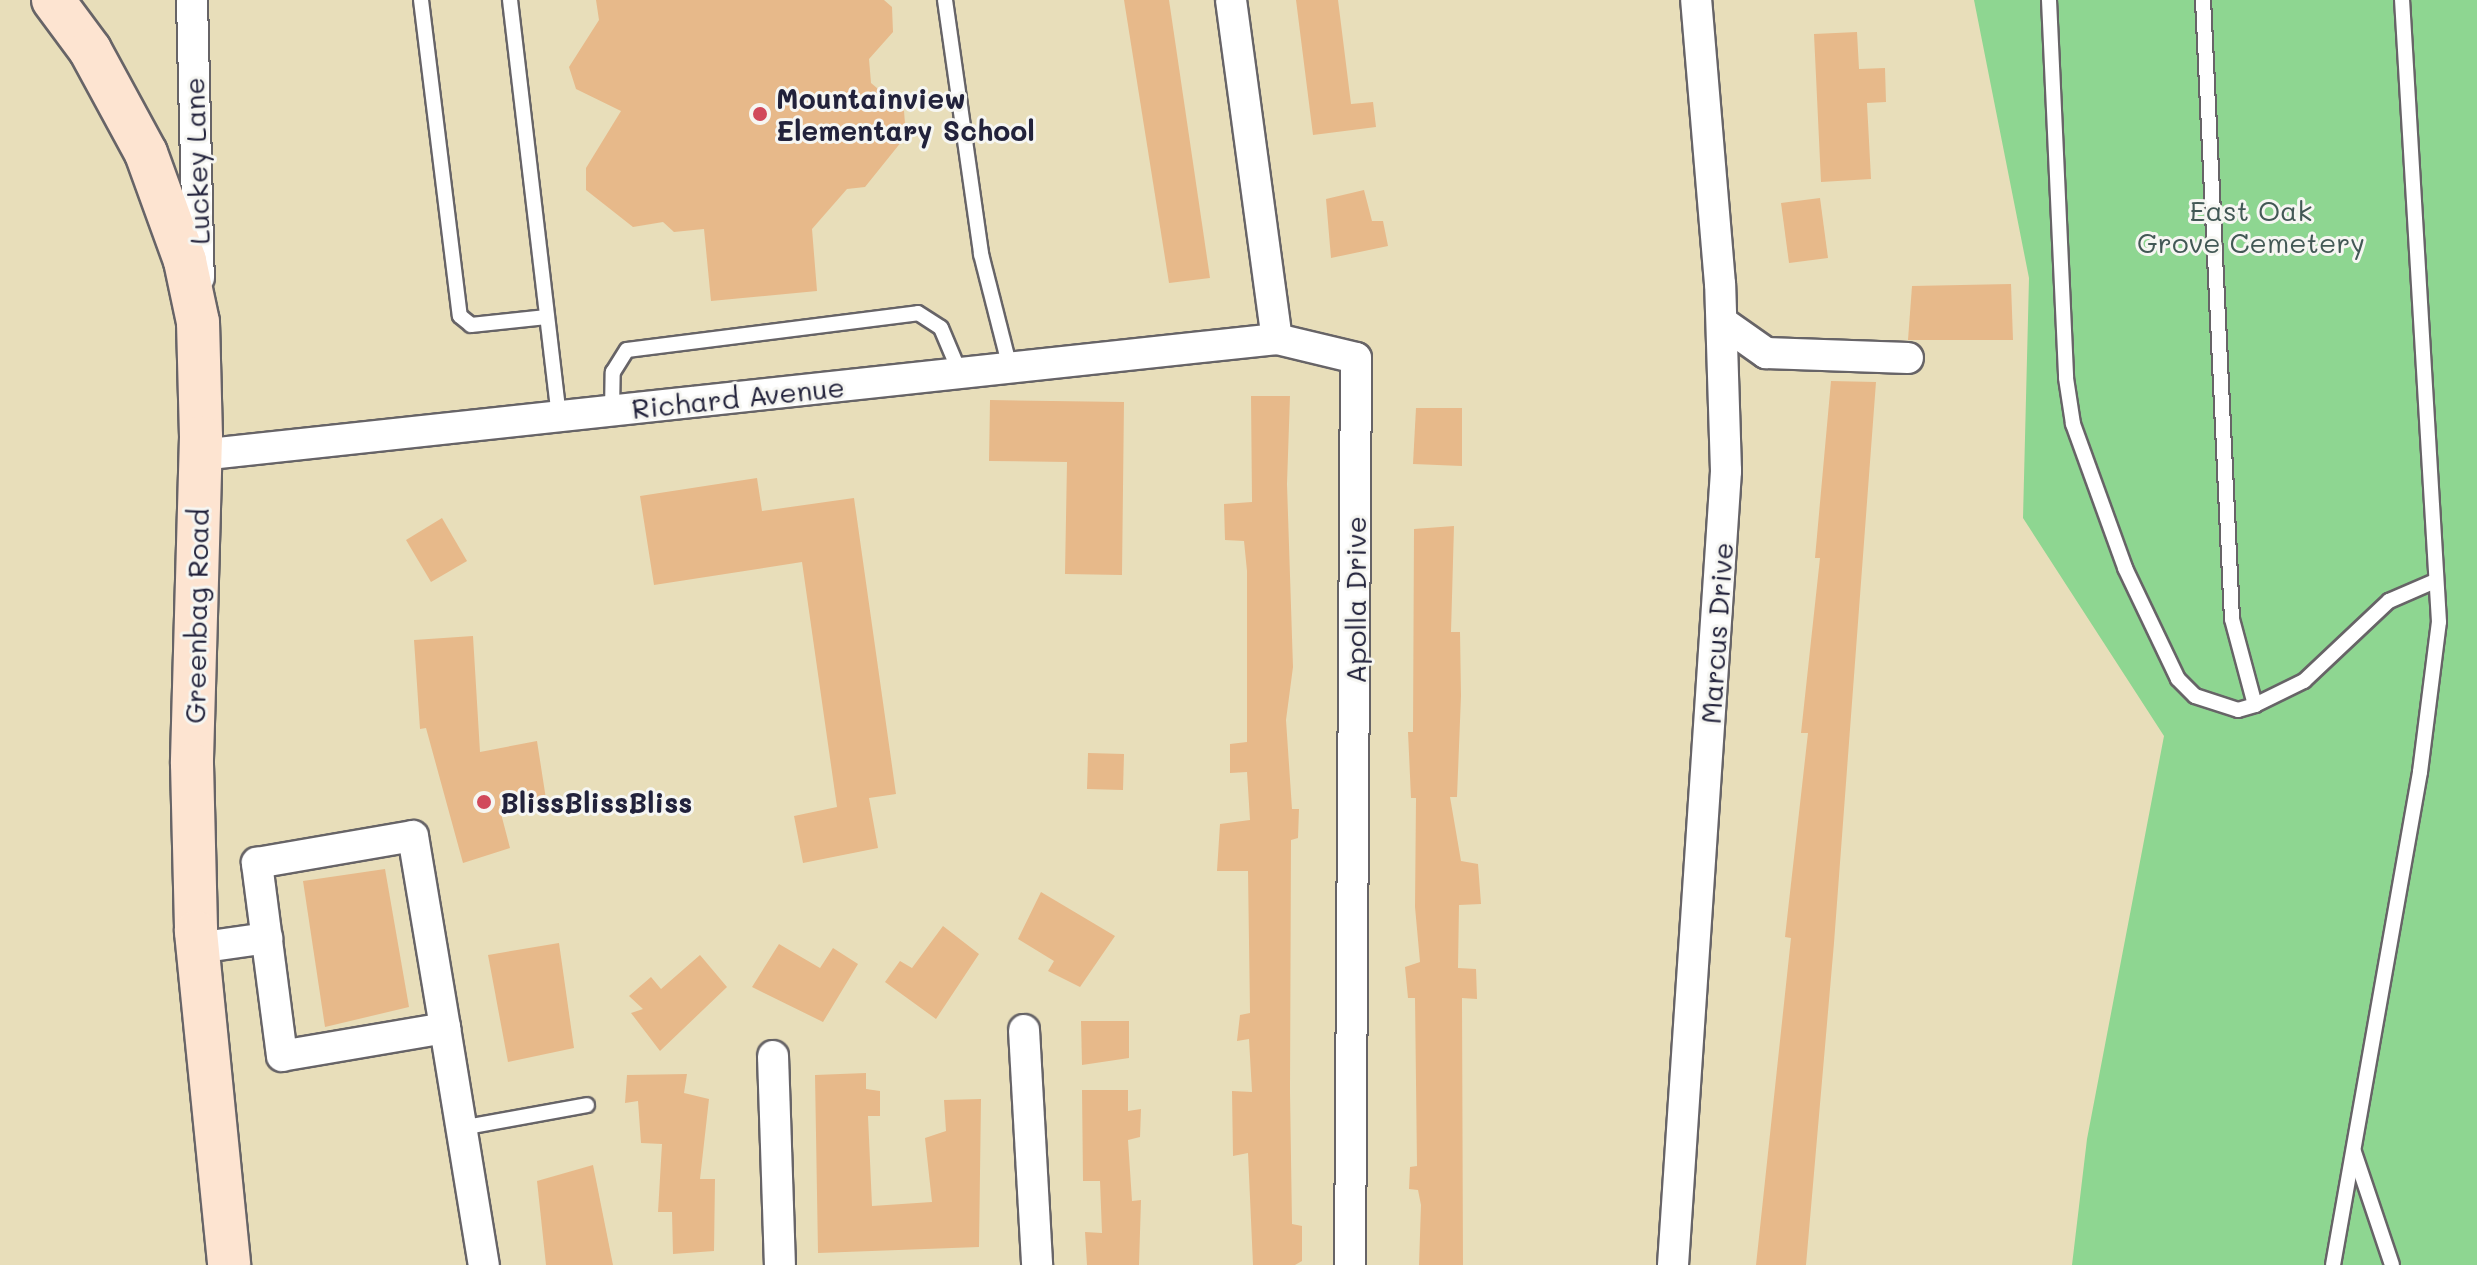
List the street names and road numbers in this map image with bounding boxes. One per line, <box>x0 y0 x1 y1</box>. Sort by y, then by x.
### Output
street label: Luckey Lane <box>176 77 216 245</box>
street label: Richard Avenue <box>630 369 846 425</box>
street label: Greenbag Road <box>177 508 215 724</box>
street label: Apolla Drive <box>1338 516 1372 684</box>
street label: Marcus Drive <box>1693 541 1739 725</box>

